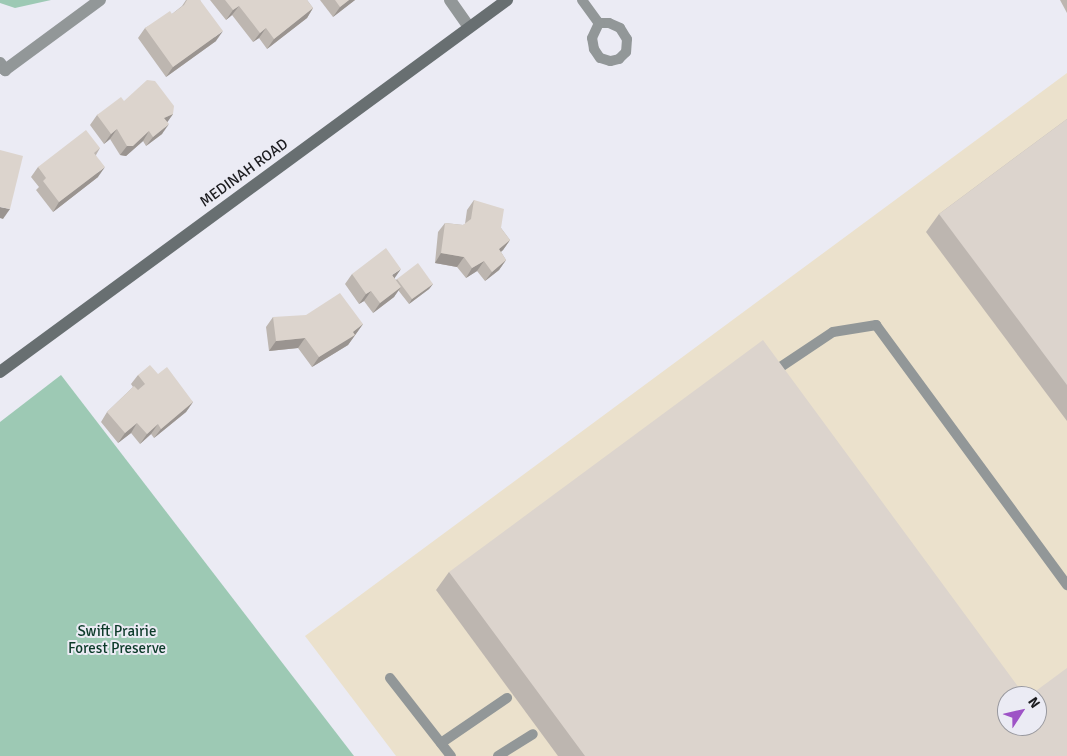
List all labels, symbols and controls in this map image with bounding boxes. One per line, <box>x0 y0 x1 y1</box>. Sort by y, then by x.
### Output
street label: MEDINAH ROAD <box>196 135 292 211</box>
park label: Swift Prairie Forest Preserve <box>68 622 166 657</box>
north arrow <box>997 686 1047 736</box>
text: N <box>1024 694 1044 712</box>

